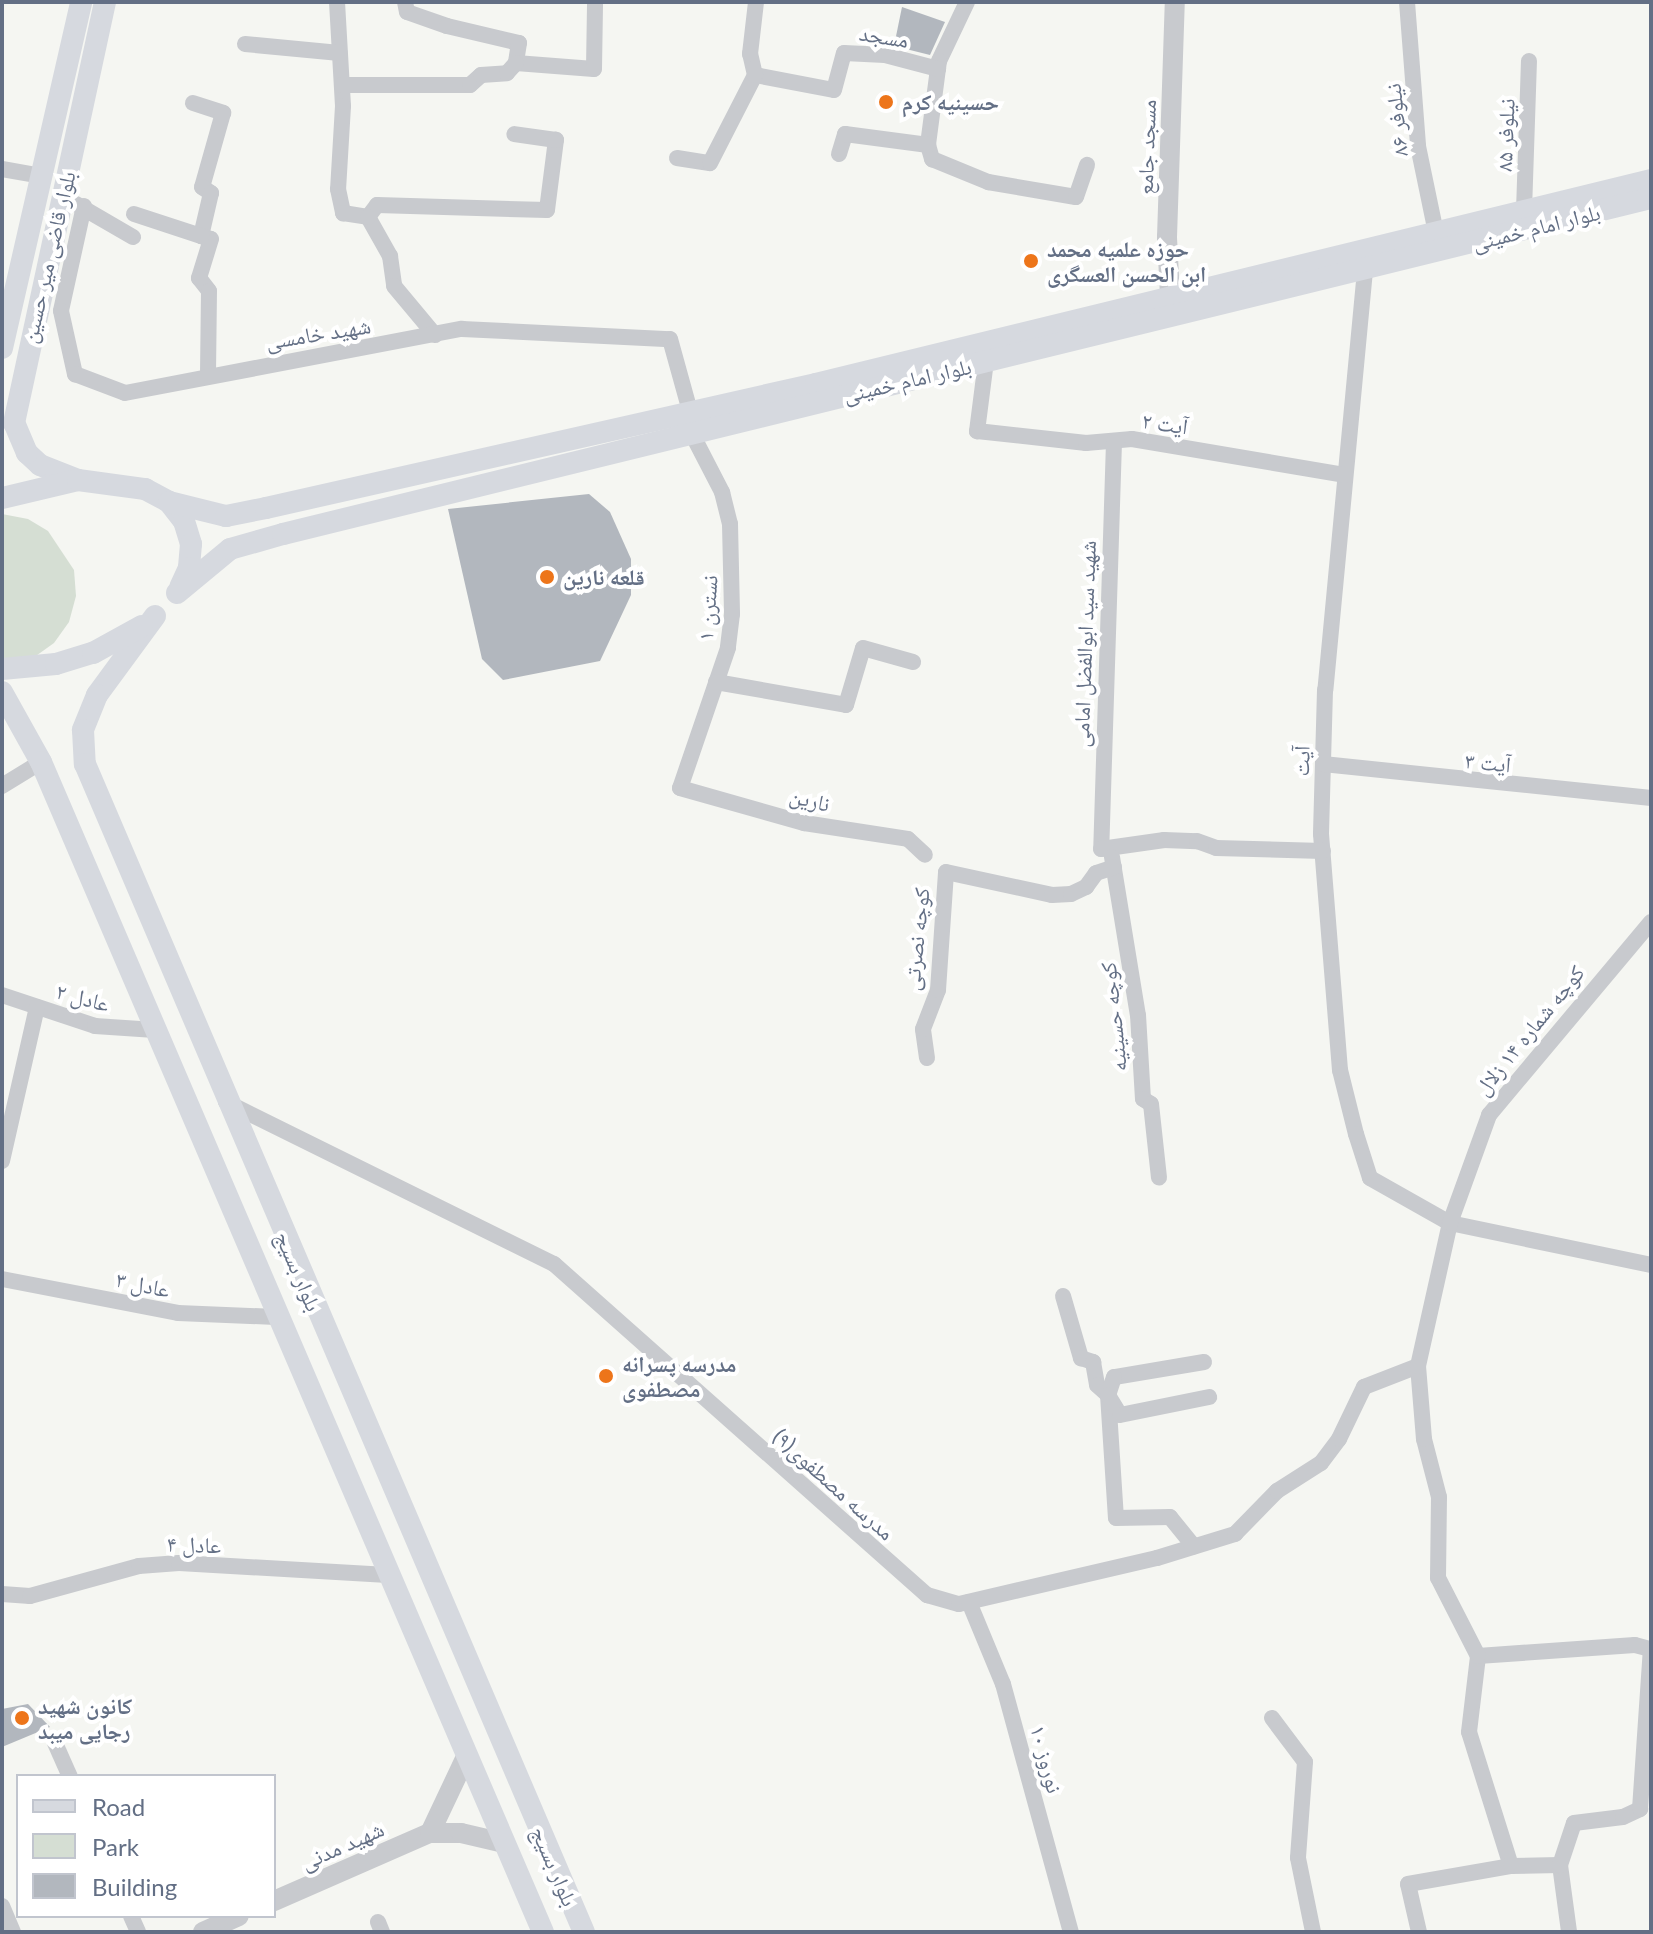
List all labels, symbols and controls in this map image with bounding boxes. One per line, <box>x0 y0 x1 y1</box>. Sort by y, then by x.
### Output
street label: مسجد <box>857 19 911 53</box>
street label: نیلوفر ۸۶ <box>1379 82 1413 158</box>
place label: حسینیه کرم <box>902 89 999 115</box>
marker: حسینیه کرم <box>877 93 895 111</box>
street label: نیلوفر ۸۵ <box>1491 98 1519 172</box>
street label: مسجد جامع <box>1131 99 1161 195</box>
street label: بلوار قاضی میر حسین <box>15 168 81 346</box>
street label: بلوار امام خمینی <box>1469 198 1603 256</box>
place label: حوزه علمیه محمد ابن الحسن العسگری <box>1047 235 1206 286</box>
marker: حوزه علمیه محمد ابن الحسن العسگری <box>1022 252 1040 270</box>
street label: شهید خامسی <box>264 312 372 354</box>
street label: بلوار امام خمینی <box>840 352 974 408</box>
street label: آیت ۲ <box>1140 407 1190 439</box>
street label: شهید سید ابوالفضل امامی <box>1067 540 1101 748</box>
place label: قلعه نارین <box>563 564 645 590</box>
marker: قلعه نارین <box>538 568 556 586</box>
street label: نسترن ۱ <box>692 574 722 642</box>
street label: آیت <box>1288 745 1314 777</box>
street label: آیت ۳ <box>1464 747 1512 777</box>
street label: نارین <box>787 781 833 817</box>
street label: کوچه نصرتی <box>897 886 935 992</box>
street label: کوچه شماره ۱۴ زلال <box>1469 960 1589 1100</box>
street label: کوچه حسینیه <box>1094 961 1132 1073</box>
street label: عادل ۲ <box>53 977 113 1017</box>
street label: بلوار بسیج <box>270 1227 328 1315</box>
street label: عادل ۳ <box>114 1265 172 1303</box>
place label: مدرسه پسرانه مصطفوی <box>622 1350 736 1402</box>
marker: مدرسه پسرانه مصطفوی <box>597 1367 615 1385</box>
street label: مدرسه مصطفوی(۹) <box>768 1423 900 1545</box>
street label: عادل ۴ <box>166 1530 222 1558</box>
place label: کانون شهید رجایی میبد <box>38 1692 132 1744</box>
marker: کانون شهید رجایی میبد <box>13 1709 31 1727</box>
street label: نوروز ۱۰ <box>1025 1722 1069 1796</box>
legend <box>16 1774 276 1918</box>
text: Road <box>92 1792 145 1821</box>
street label: شهید مدنی <box>296 1815 388 1875</box>
street label: بلوار بسیج <box>526 1822 584 1910</box>
text: Park <box>92 1832 139 1861</box>
text: Building <box>92 1872 177 1901</box>

